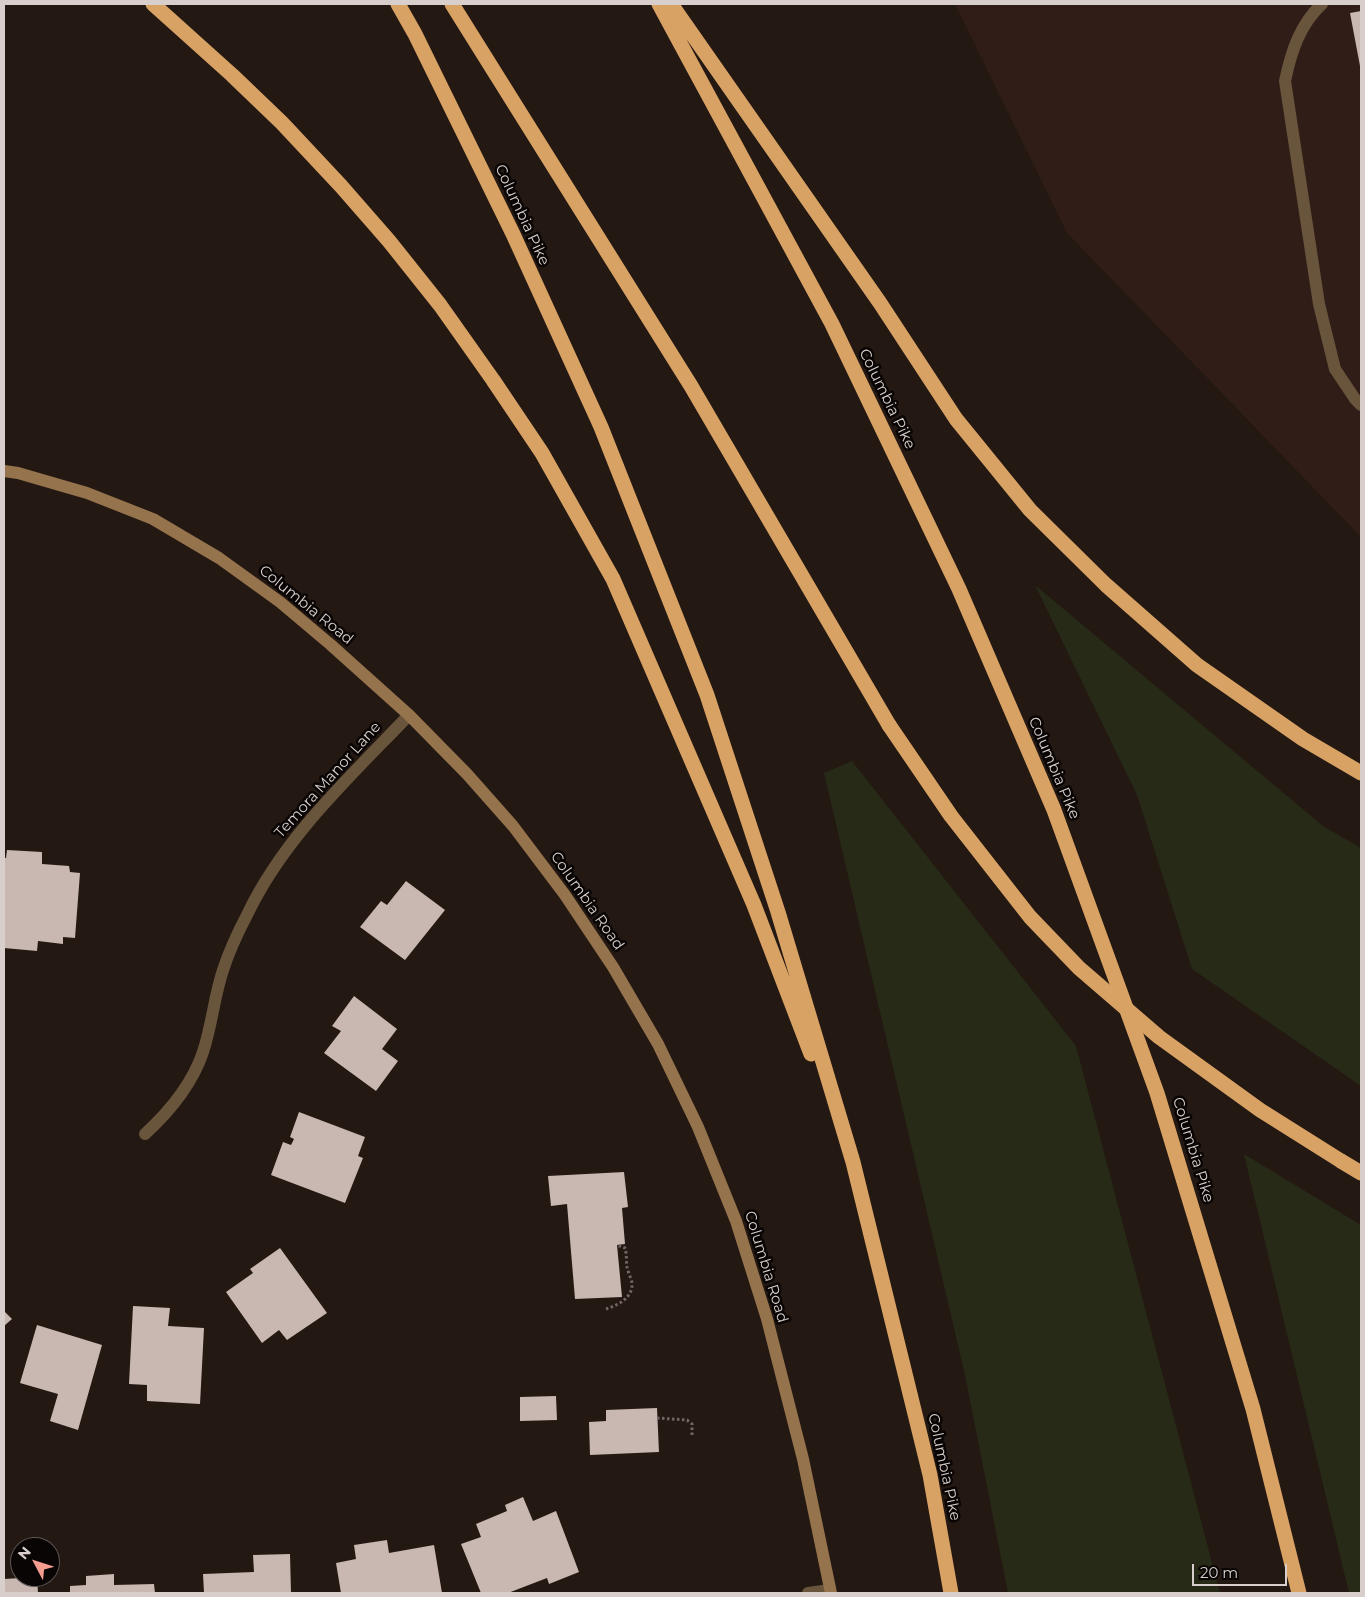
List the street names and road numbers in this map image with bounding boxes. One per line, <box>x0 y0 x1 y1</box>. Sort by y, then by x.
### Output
street label: Columbia Pike <box>491 162 553 268</box>
street label: Columbia Pike <box>855 346 919 452</box>
street label: Columbia Road <box>255 562 357 648</box>
street label: Columbia Pike <box>1024 714 1084 822</box>
street label: Temora Manor Lane <box>271 718 385 842</box>
street label: Columbia Road <box>546 848 628 954</box>
street label: Columbia Pike <box>1168 1095 1218 1205</box>
street label: Columbia Road <box>740 1209 792 1325</box>
street label: Columbia Pike <box>924 1412 964 1522</box>

